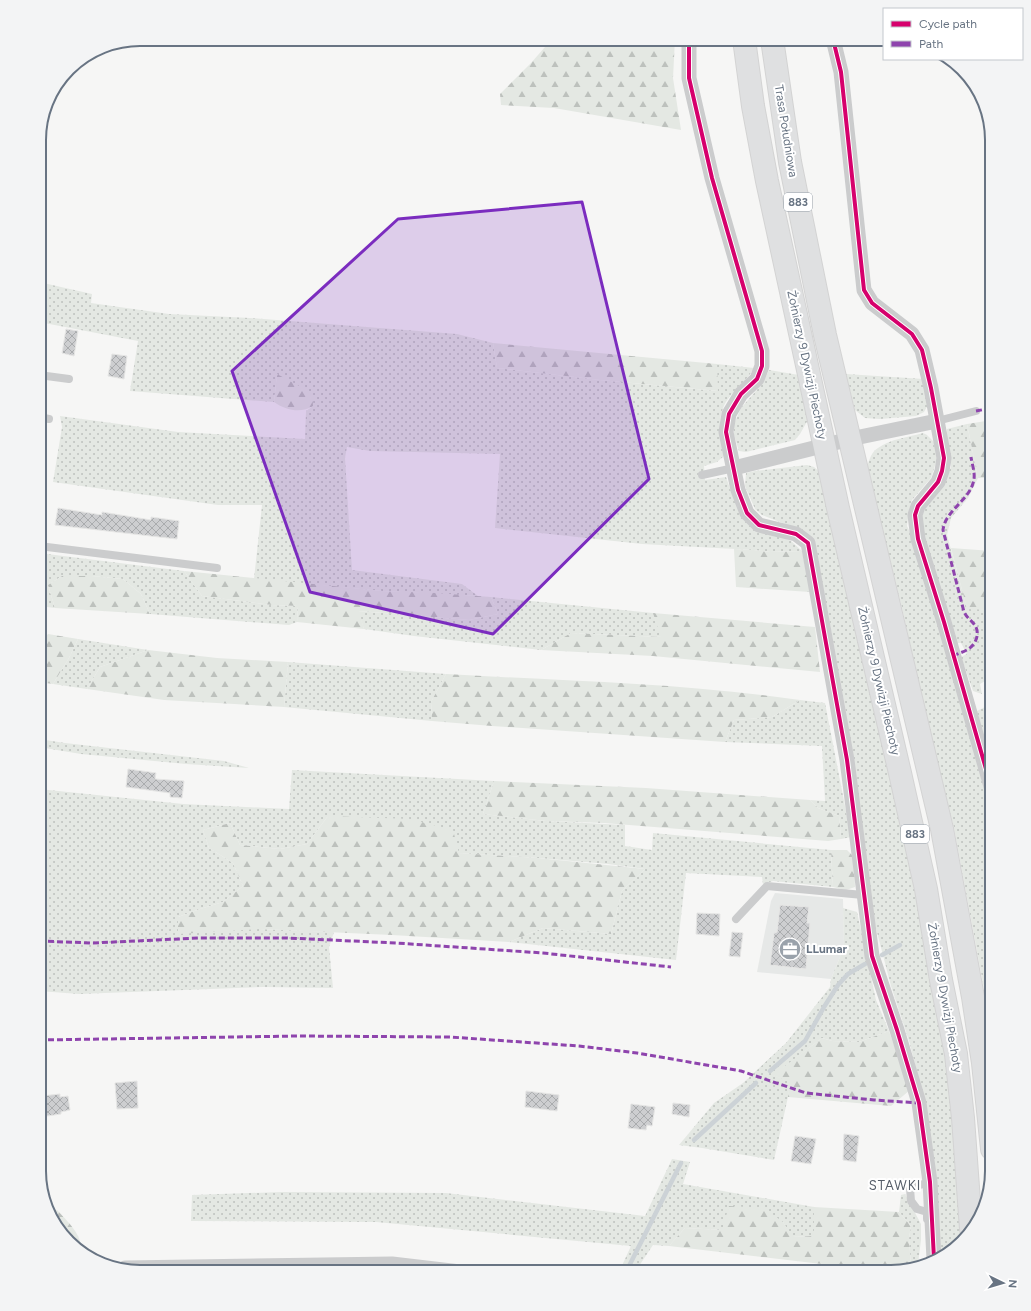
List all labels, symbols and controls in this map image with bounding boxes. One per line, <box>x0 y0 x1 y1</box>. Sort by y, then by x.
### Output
legend <box>883 8 1023 60</box>
text: Cycle path <box>919 17 977 31</box>
text: Path <box>919 37 943 51</box>
street label: Trasa Południowa <box>772 84 800 178</box>
road number: 883 <box>784 193 812 211</box>
street label: Żołnierzy 9 Dywizji Piechoty <box>784 289 830 441</box>
street label: Żołnierzy 9 Dywizji Piechoty <box>855 605 903 757</box>
road number: 883 <box>901 825 929 843</box>
street label: Żołnierzy 9 Dywizji Piechoty <box>925 922 965 1075</box>
office icon: LLumar <box>777 936 803 962</box>
place label: LLumar <box>806 942 848 956</box>
district label: STAWKI <box>869 1178 921 1193</box>
north arrow <box>983 1263 1023 1303</box>
text: N <box>1006 1279 1019 1289</box>

